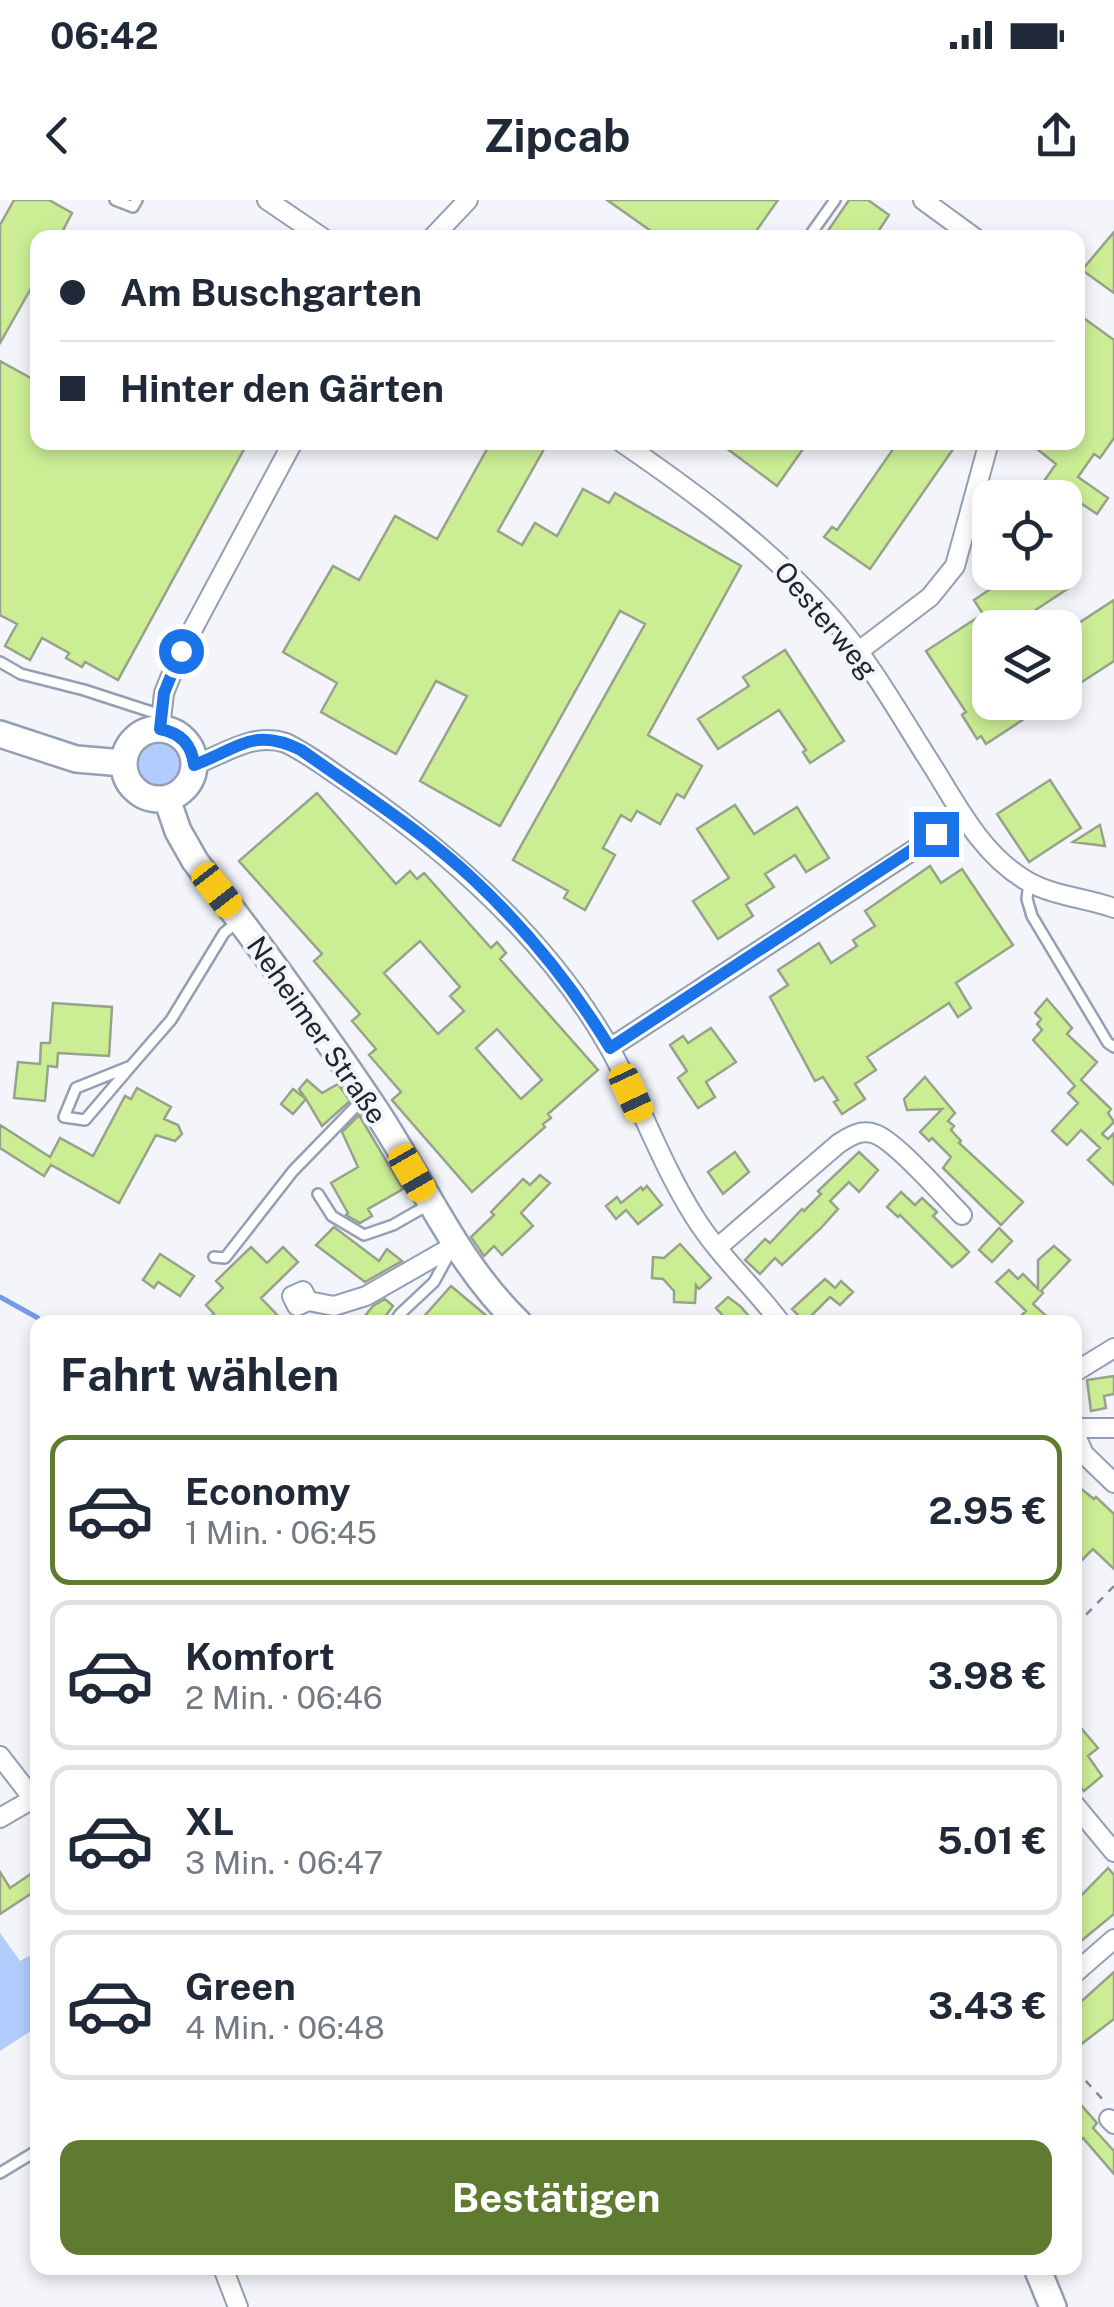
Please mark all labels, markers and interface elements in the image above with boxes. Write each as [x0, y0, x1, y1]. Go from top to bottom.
text: 06:42 [50, 13, 159, 58]
icon: back [30, 108, 85, 163]
icon: share [1029, 108, 1084, 163]
text: Zipcab [484, 109, 630, 162]
text: Am Buschgarten [120, 270, 422, 315]
text: Hinter den Gärten [120, 366, 444, 411]
map controls [972, 480, 1082, 720]
button: locate [972, 480, 1082, 590]
street label: Oesterweg [768, 555, 885, 685]
button: layers [972, 610, 1082, 720]
route start [159, 629, 204, 674]
route end [914, 812, 959, 857]
car [187, 857, 247, 923]
street label: Neheimer Straße [240, 930, 394, 1130]
car [605, 1059, 657, 1127]
car [384, 1140, 440, 1206]
text: Fahrt wählen [60, 1348, 339, 1401]
icon: car [65, 1465, 155, 1555]
text: Economy [185, 1469, 351, 1514]
text: 2.95 € [929, 1488, 1047, 1533]
text: 1 Min. · 06:45 [185, 1514, 377, 1551]
icon: car [65, 1630, 155, 1720]
text: Komfort [185, 1634, 335, 1679]
text: 3.98 € [928, 1653, 1047, 1698]
text: 2 Min. · 06:46 [185, 1679, 383, 1716]
icon: car [65, 1795, 155, 1885]
text: XL [185, 1799, 234, 1844]
text: 5.01 € [937, 1818, 1047, 1863]
text: 3 Min. · 06:47 [185, 1844, 383, 1881]
icon: car [65, 1960, 155, 2050]
text: Green [185, 1964, 296, 2009]
text: 3.43 € [928, 1983, 1047, 2028]
text: 4 Min. · 06:48 [185, 2009, 385, 2046]
button: Bestätigen [60, 2140, 1052, 2255]

